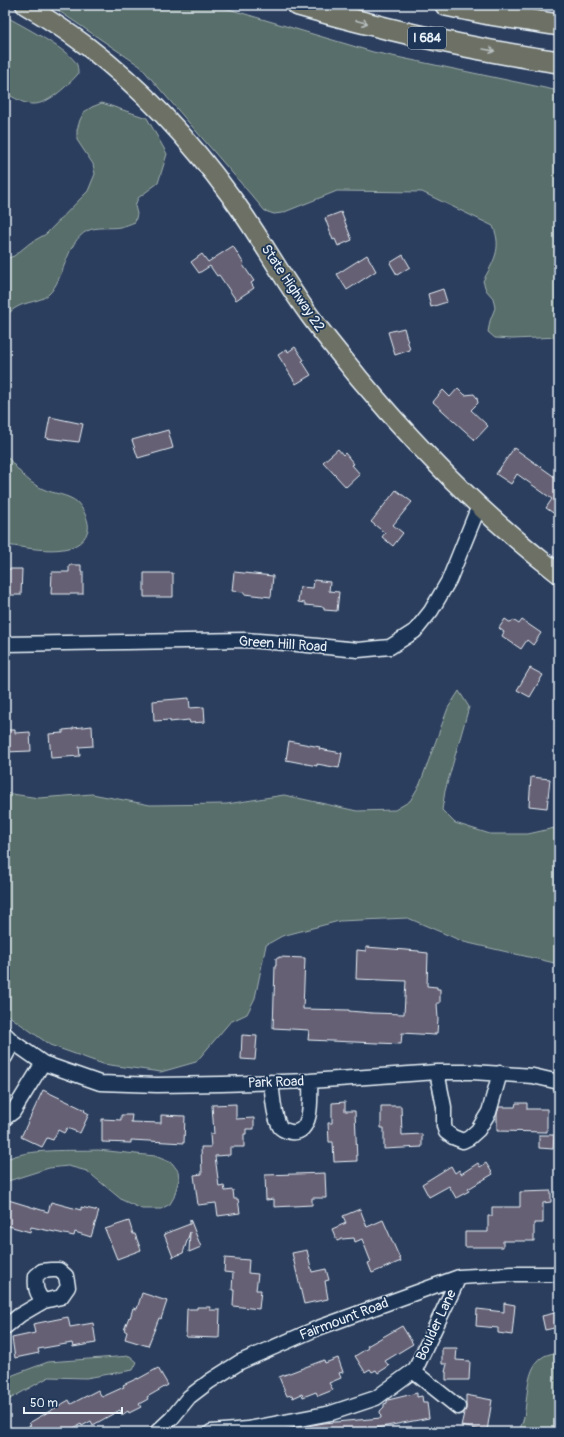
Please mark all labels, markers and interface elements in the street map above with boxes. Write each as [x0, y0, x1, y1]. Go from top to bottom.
one-way arrow [356, 19, 369, 26]
road number: I 684 [408, 27, 446, 49]
one-way arrow [482, 47, 495, 55]
street label: State Highway 22 [258, 241, 328, 335]
street label: Green Hill Road [238, 632, 328, 656]
street label: Park Road [247, 1073, 305, 1091]
street label: Boulder Lane [412, 1287, 460, 1363]
street label: Fairmount Road [297, 1294, 391, 1344]
scale bar [24, 1389, 122, 1415]
text: 50 m [30, 1396, 58, 1411]

